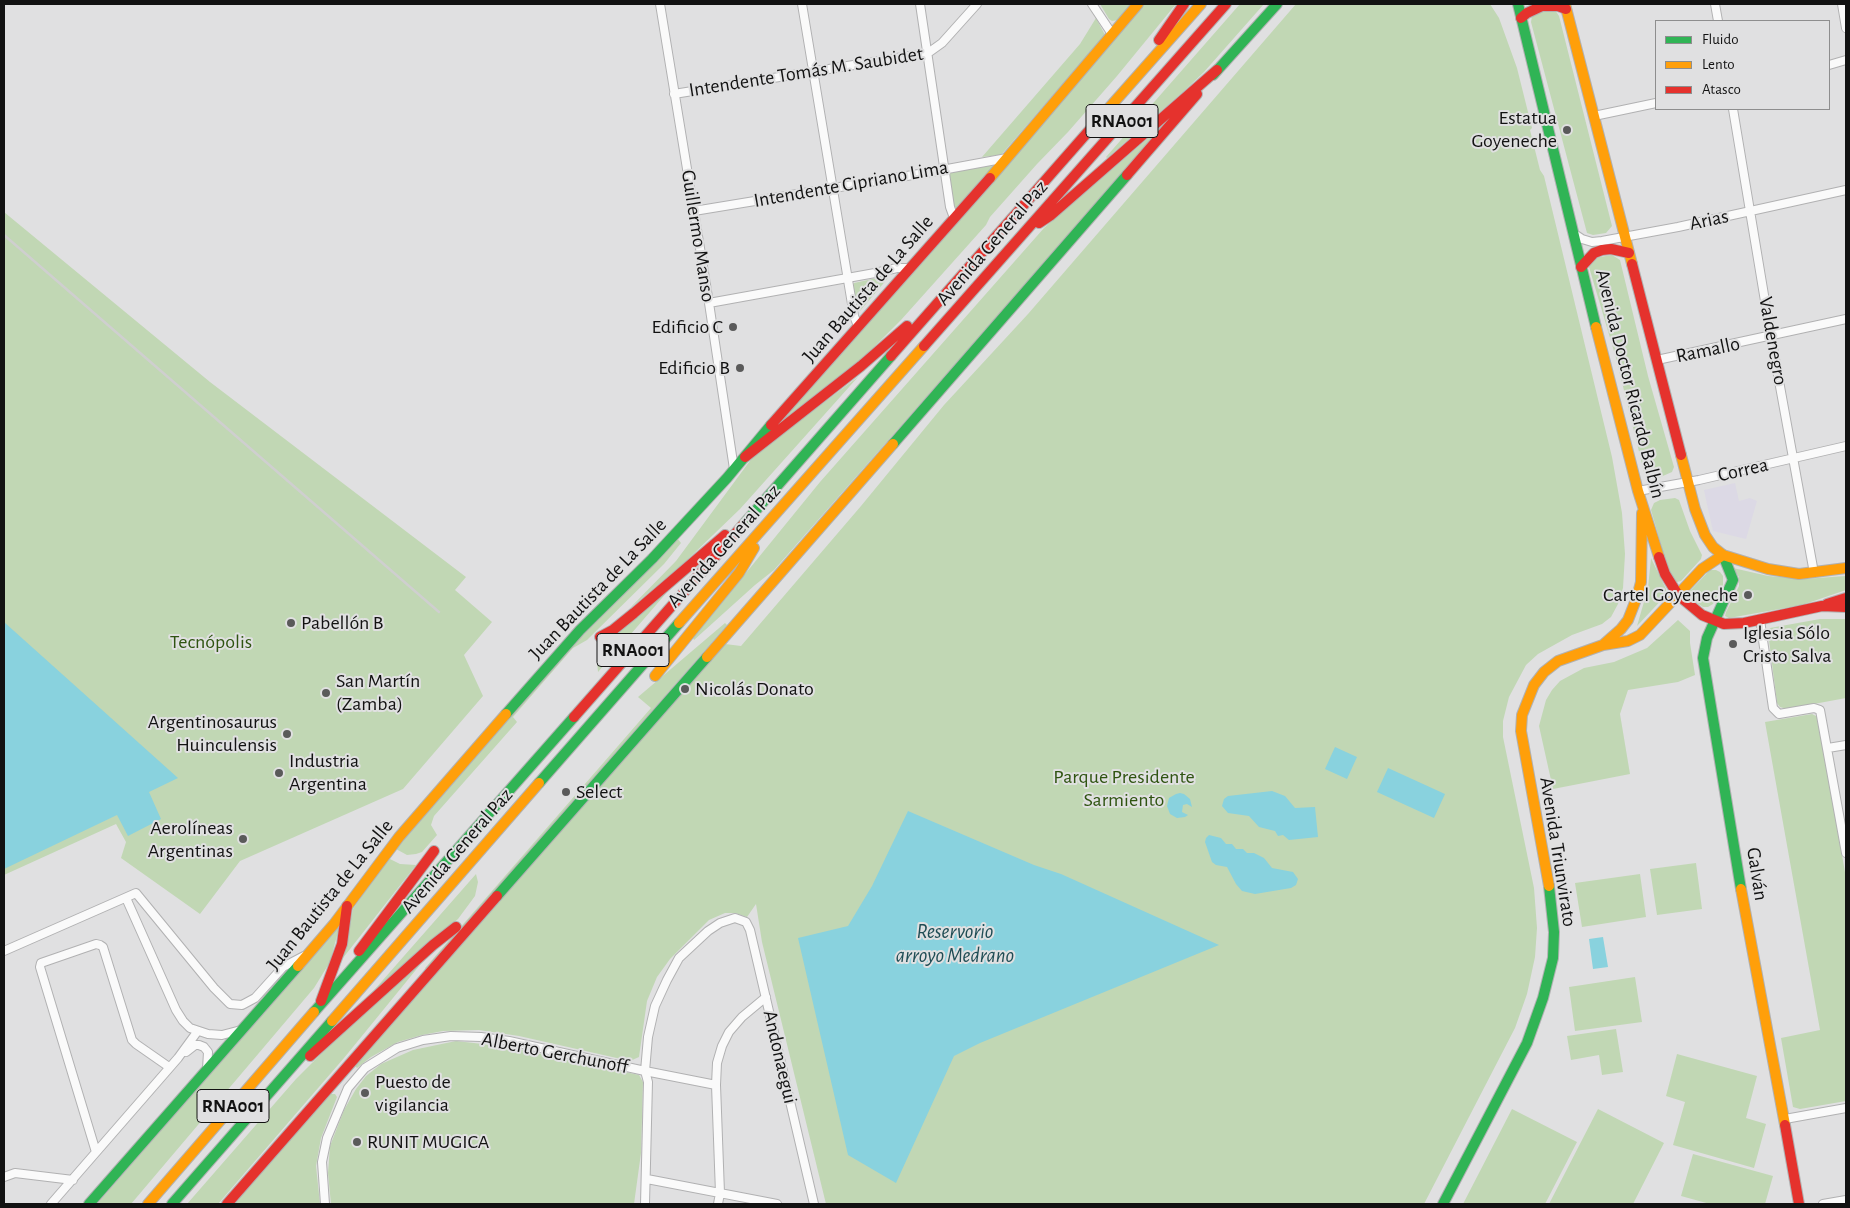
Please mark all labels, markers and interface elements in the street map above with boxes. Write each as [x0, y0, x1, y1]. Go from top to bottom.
legend [1655, 20, 1830, 110]
text: Fluido [1702, 32, 1739, 47]
street label: Intendente Tomás M. Saubidet [687, 42, 925, 102]
text: Lento [1702, 57, 1735, 72]
text: Atasco [1702, 82, 1741, 97]
road number: RNA001 [1086, 104, 1158, 138]
place label: Estatua Goyeneche [1472, 106, 1557, 153]
marker: Estatua Goyeneche [1561, 124, 1573, 136]
street label: Intendente Cipriano Lima [752, 155, 950, 213]
street label: Guillermo Manso [676, 168, 720, 304]
street label: Avenida General Paz [931, 175, 1053, 311]
street label: Arias [1687, 204, 1731, 236]
street label: Juan Bautista de La Salle [797, 210, 939, 368]
street label: Avenida Doctor Ricardo Balbín [1590, 267, 1670, 501]
street label: Valdenegro [1753, 295, 1793, 387]
place label: Edificio C [652, 315, 723, 339]
marker: Edificio C [727, 321, 739, 333]
street label: Ramallo [1674, 332, 1742, 368]
place label: Edificio B [658, 356, 730, 380]
marker: Edificio B [734, 362, 746, 374]
street label: Correa [1715, 453, 1771, 487]
street label: Avenida General Paz [662, 479, 786, 613]
street label: Juan Bautista de La Salle [524, 513, 672, 665]
place label: Cartel Goyeneche [1603, 583, 1738, 607]
marker: Cartel Goyeneche [1742, 589, 1754, 601]
place label: Pabellón B [301, 611, 383, 635]
marker: Pabellón B [285, 617, 297, 629]
place label: Iglesia Sólo Cristo Salva [1743, 621, 1831, 668]
park label: Tecnópolis [170, 630, 252, 654]
road number: RNA001 [597, 634, 669, 666]
marker: Iglesia Sólo Cristo Salva [1727, 638, 1739, 650]
place label: San Martín (Zamba) [336, 669, 420, 716]
place label: Nicolás Donato [695, 677, 814, 701]
marker: Nicolás Donato [679, 683, 691, 695]
marker: San Martín (Zamba) [320, 687, 332, 699]
place label: Argentinosaurus Huinculensis [148, 710, 277, 757]
marker: Argentinosaurus Huinculensis [281, 728, 293, 740]
place label: Industria Argentina [289, 749, 367, 796]
park label: Parque Presidente Sarmiento [1053, 765, 1195, 812]
marker: Industria Argentina [273, 767, 285, 779]
street label: Avenida Triunvirato [1534, 775, 1582, 929]
place label: Select [576, 780, 622, 804]
street label: Avenida General Paz [396, 783, 518, 919]
marker: Select [560, 786, 572, 798]
street label: Juan Bautista de La Salle [262, 815, 398, 975]
place label: Aerolíneas Argentinas [148, 816, 233, 863]
marker: Aerolíneas Argentinas [237, 833, 249, 845]
street label: Galván [1741, 846, 1773, 902]
water label: Reservorio arroyo Medrano [896, 919, 1014, 969]
street label: Andonaegui [758, 1008, 802, 1106]
street label: Alberto Gerchunoff [480, 1027, 630, 1079]
place label: Puesto de vigilancia [375, 1070, 451, 1117]
marker: Puesto de vigilancia [359, 1087, 371, 1099]
road number: RNA001 [197, 1090, 269, 1122]
place label: RUNIT MUGICA [367, 1130, 489, 1154]
marker: RUNIT MUGICA [351, 1136, 363, 1148]

